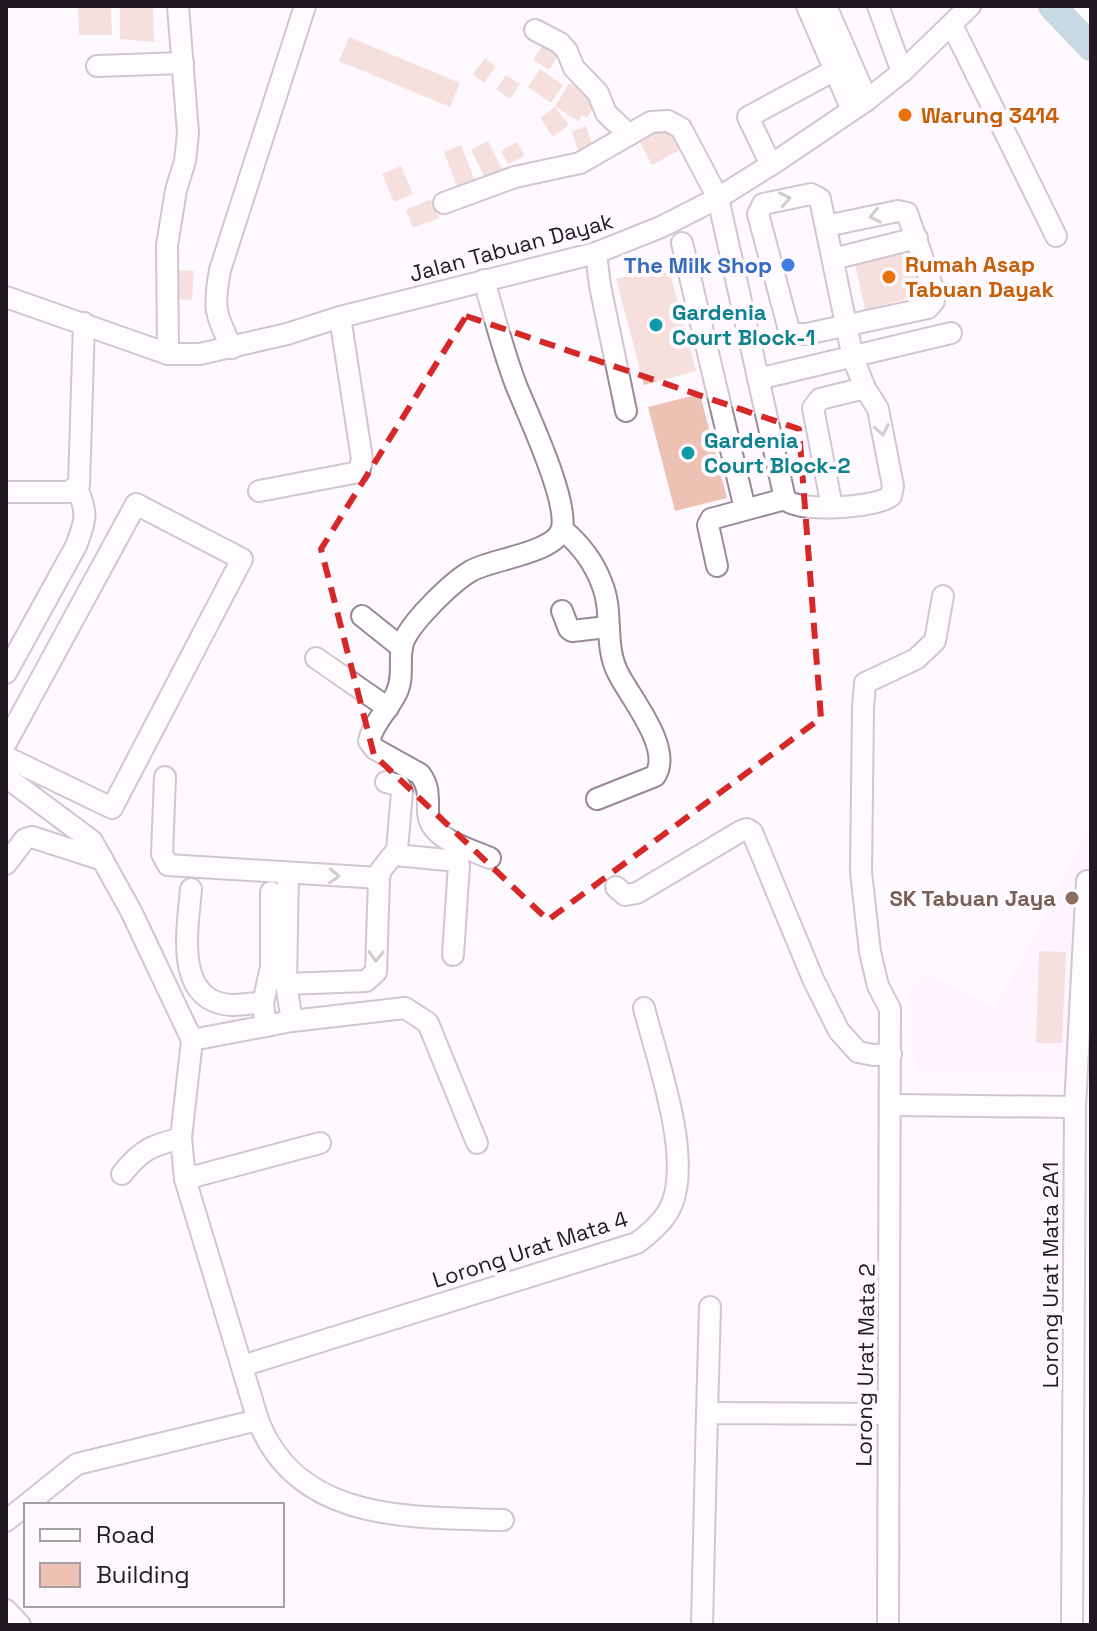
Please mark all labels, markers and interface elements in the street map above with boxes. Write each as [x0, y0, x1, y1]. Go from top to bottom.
place label: Warung 3414 [921, 101, 1059, 129]
marker: Warung 3414 [896, 106, 914, 124]
one-way arrow [779, 192, 792, 209]
street label: Jalan Tabuan Dayak [406, 206, 616, 288]
one-way arrow [869, 207, 882, 224]
place label: Rumah Asap Tabuan Dayak [905, 250, 1055, 303]
place label: The Milk Shop [624, 251, 772, 279]
marker: The Milk Shop [779, 256, 797, 274]
marker: Rumah Asap Tabuan Dayak [880, 268, 898, 286]
place label: Gardenia Court Block-1 [672, 298, 815, 351]
marker: Gardenia Court Block-1 [647, 316, 665, 334]
one-way arrow [873, 423, 890, 436]
place label: Gardenia Court Block-2 [704, 426, 851, 479]
marker: Gardenia Court Block-2 [679, 444, 697, 462]
one-way arrow [327, 867, 340, 884]
place label: SK Tabuan Jaya [889, 884, 1056, 912]
marker: SK Tabuan Jaya [1063, 889, 1081, 907]
one-way arrow [368, 950, 385, 963]
street label: Lorong Urat Mata 2A1 [1036, 1162, 1064, 1388]
street label: Lorong Urat Mata 4 [429, 1204, 631, 1294]
street label: Lorong Urat Mata 2 [849, 1263, 881, 1467]
legend [24, 1503, 284, 1607]
text: Road [96, 1519, 155, 1550]
text: Building [96, 1559, 190, 1590]

